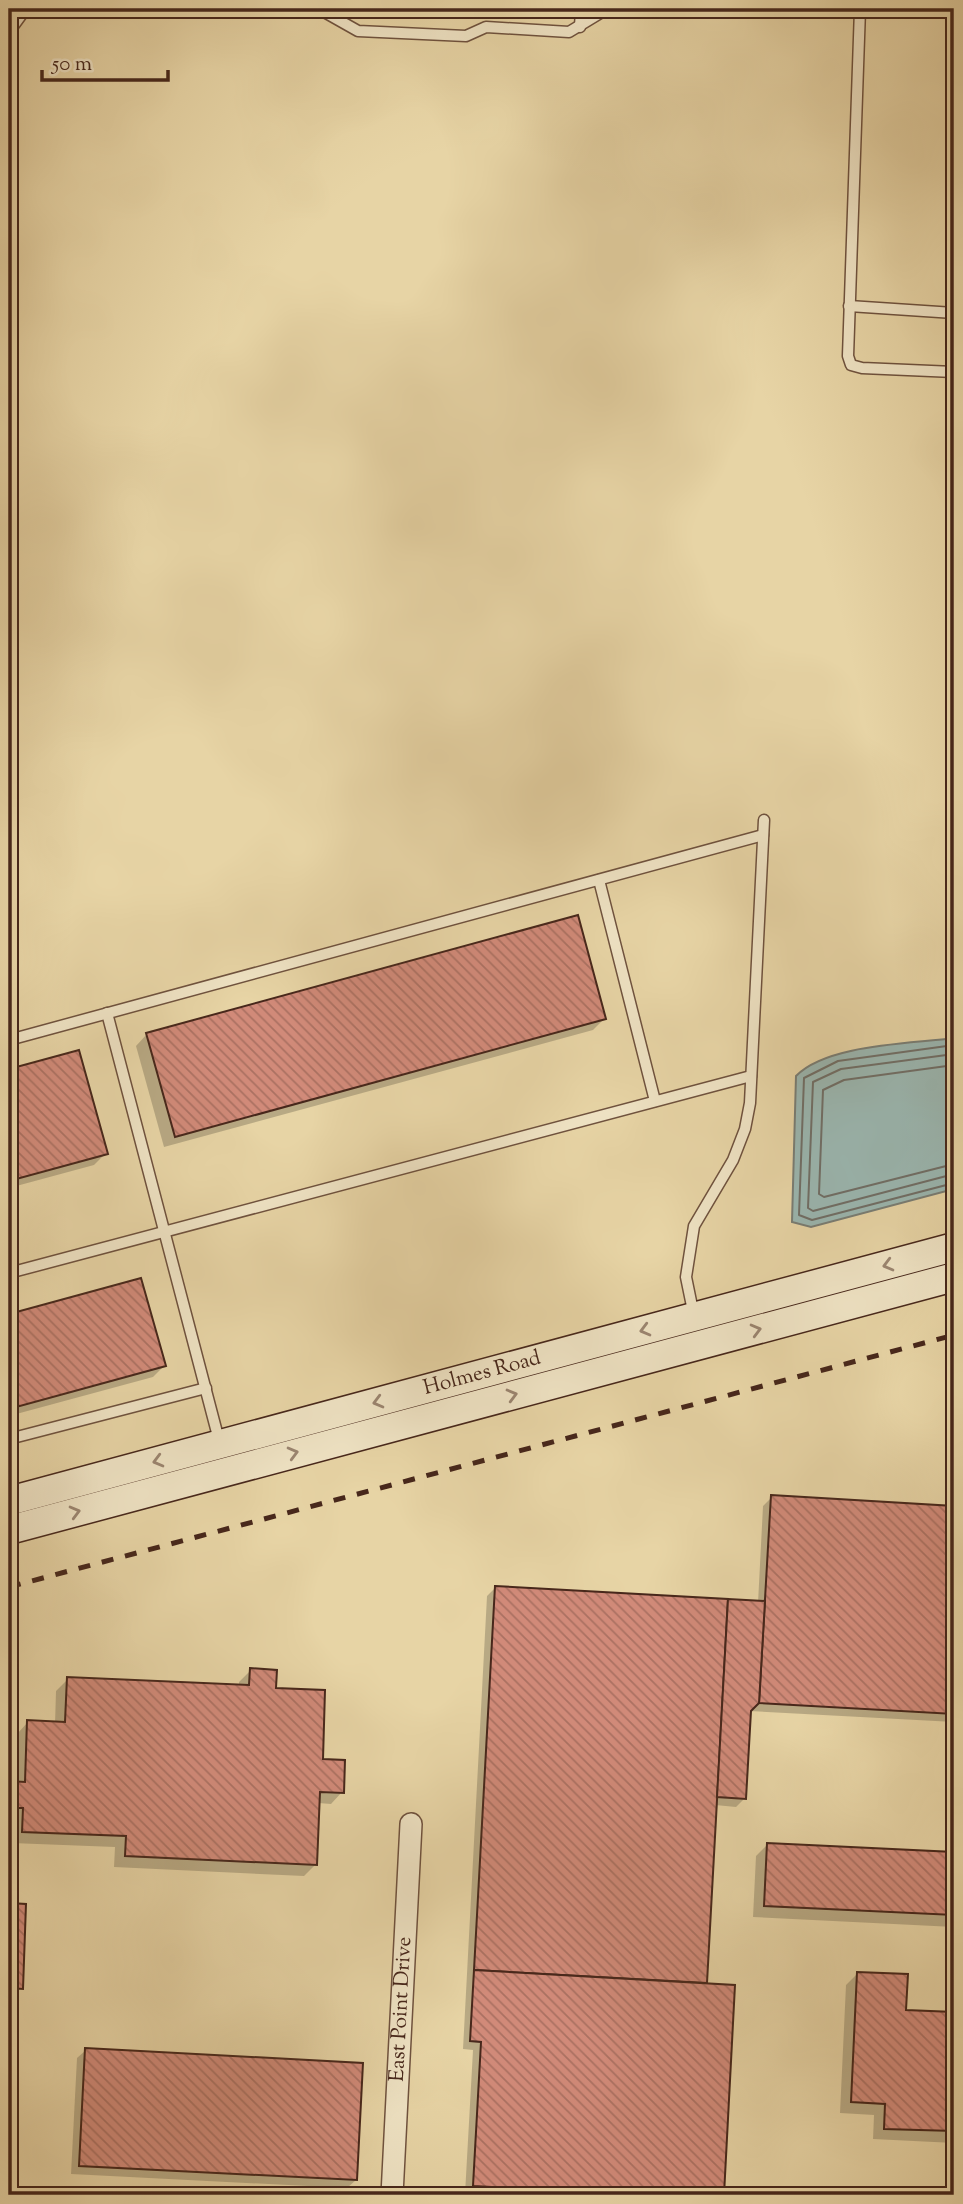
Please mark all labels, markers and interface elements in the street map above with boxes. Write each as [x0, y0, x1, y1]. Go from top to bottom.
scale bar [42, 38, 168, 82]
text: 50 m [51, 50, 92, 80]
one-way arrow [883, 1257, 895, 1271]
one-way arrow [639, 1322, 651, 1336]
one-way arrow [750, 1324, 762, 1338]
street label: Holmes Road [420, 1344, 545, 1404]
one-way arrow [506, 1389, 518, 1403]
one-way arrow [372, 1394, 384, 1408]
one-way arrow [286, 1447, 298, 1462]
one-way arrow [152, 1453, 164, 1467]
one-way arrow [68, 1506, 80, 1520]
street label: East Point Drive [383, 1936, 420, 2082]

